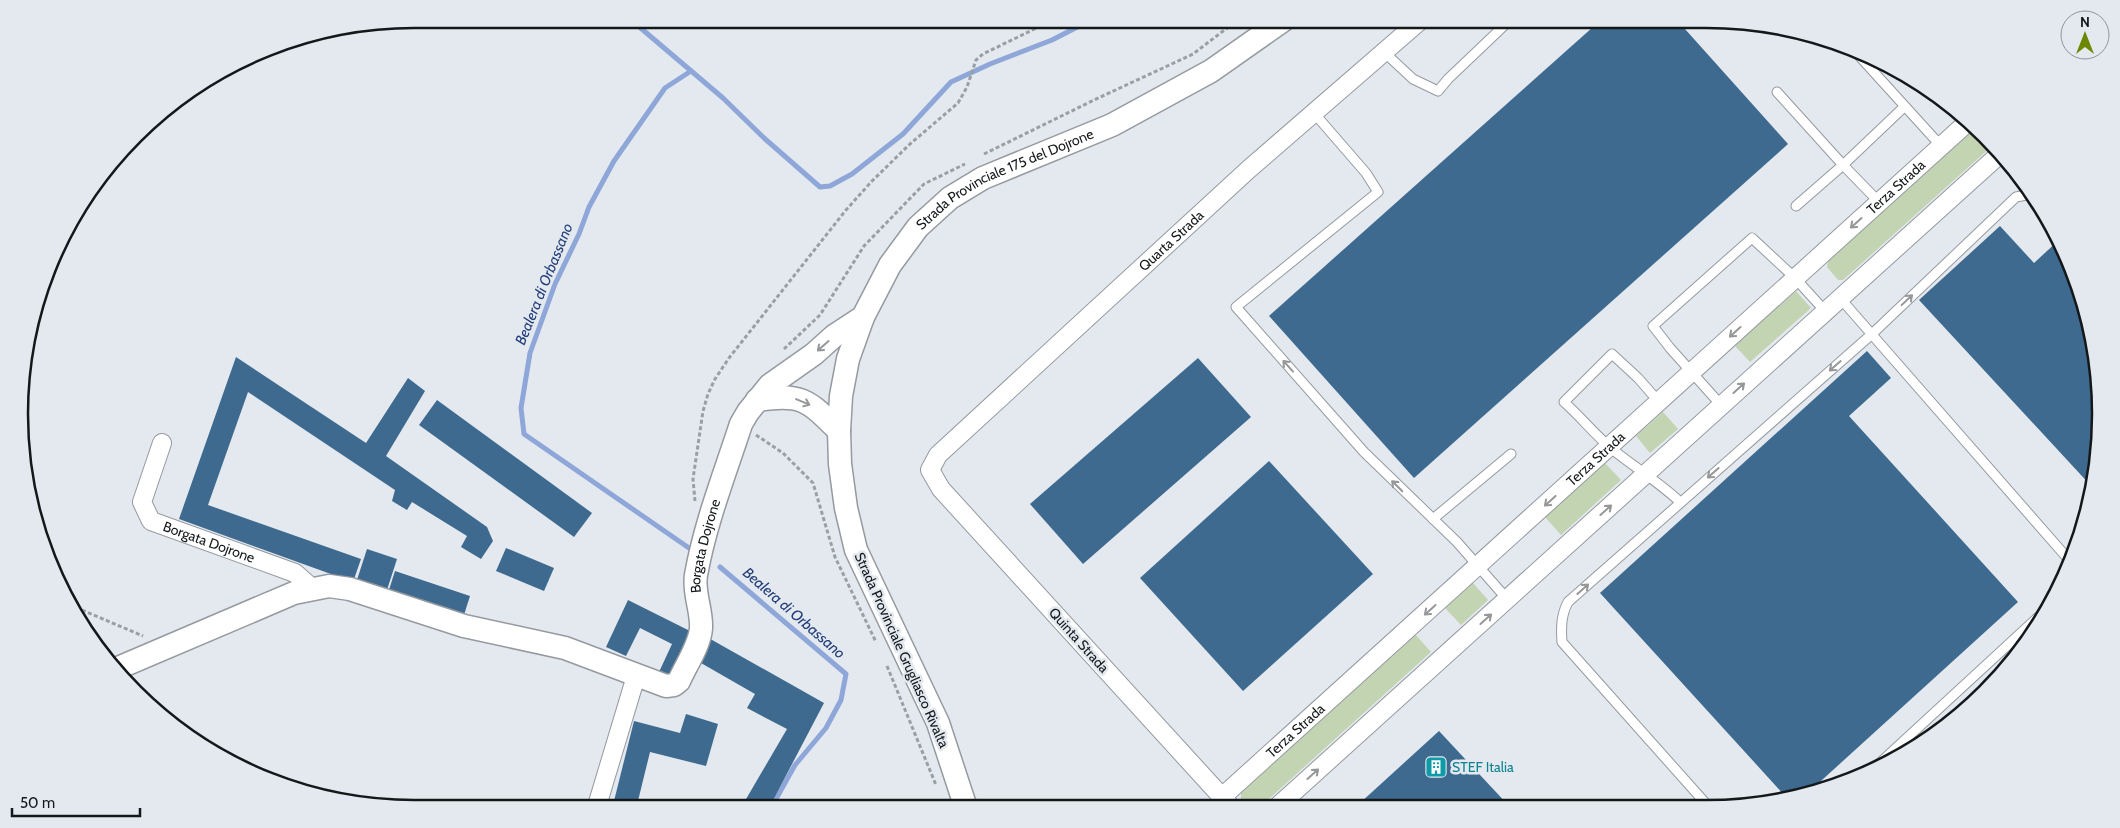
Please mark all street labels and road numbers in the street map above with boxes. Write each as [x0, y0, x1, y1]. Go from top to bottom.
street label: Strada Provinciale 175 del Dojrone [912, 125, 1096, 233]
street label: Terza Strada [1863, 156, 1929, 218]
street label: Quarta Strada [1135, 206, 1208, 275]
street label: Terza Strada [1563, 428, 1629, 490]
street label: Borgata Dojrone [686, 497, 724, 594]
street label: Borgata Dojrone [161, 517, 257, 567]
street label: Strada Provinciale Grugliasco Rivalta [851, 550, 953, 751]
street label: Quinta Strada [1045, 604, 1113, 677]
street label: Terza Strada [1262, 699, 1329, 762]

